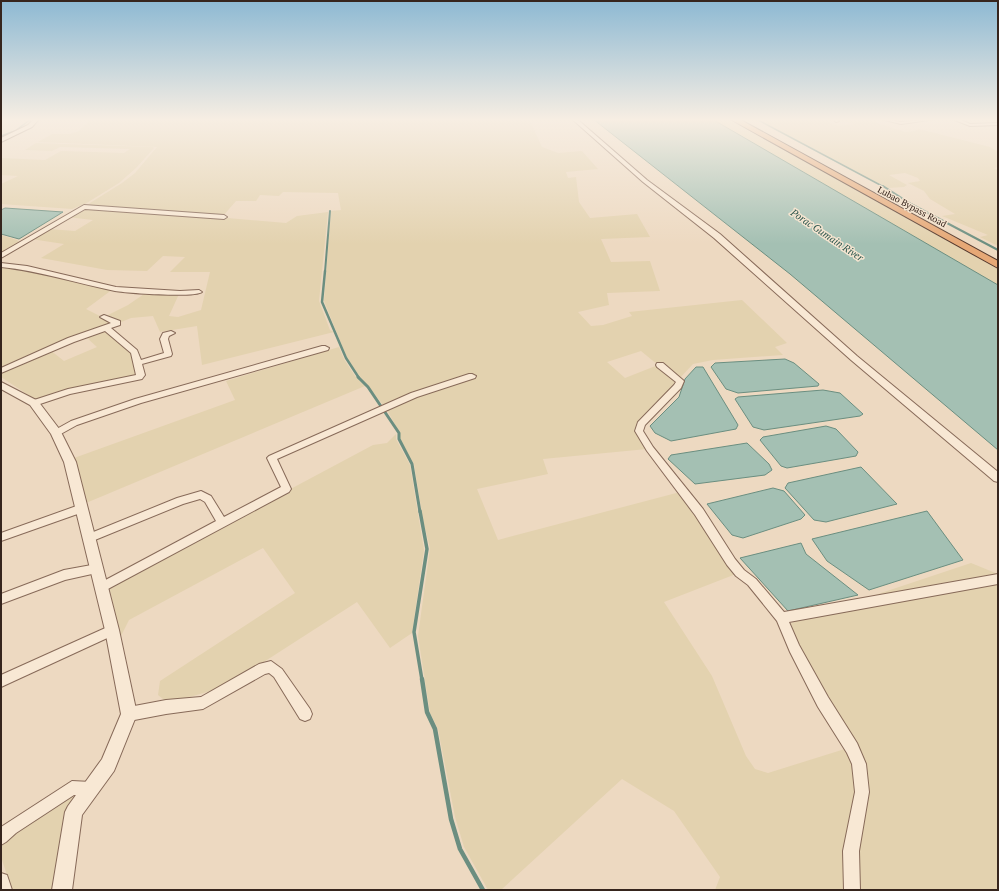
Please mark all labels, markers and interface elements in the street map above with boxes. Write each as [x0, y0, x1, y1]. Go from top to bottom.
street label: Lubao Bypass Road [875, 184, 949, 230]
water label: Porac Gumain River [787, 205, 867, 265]

